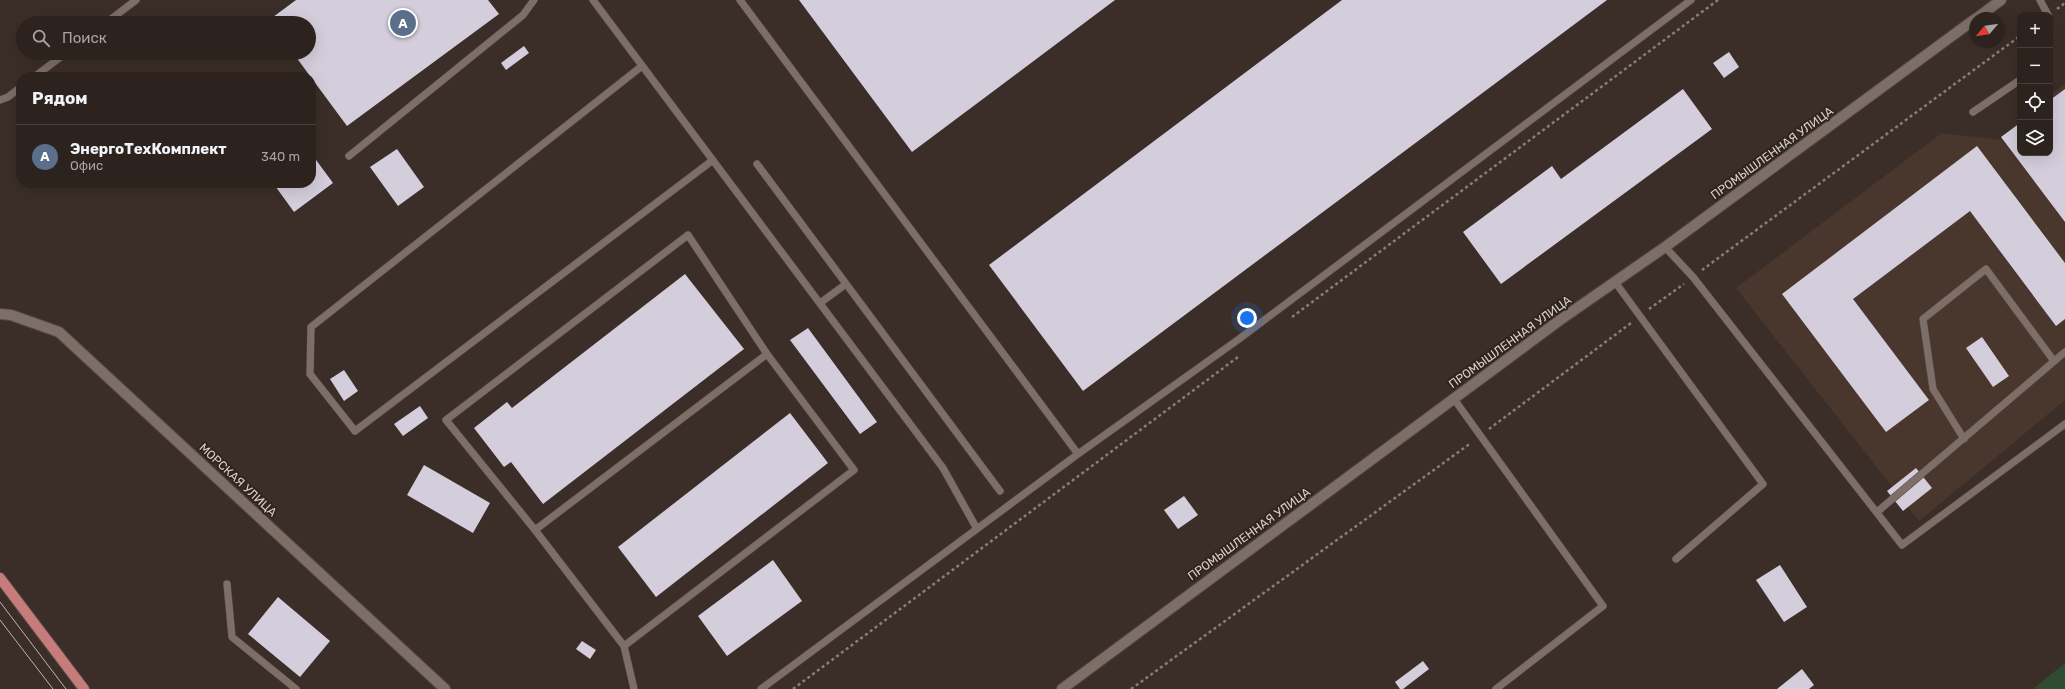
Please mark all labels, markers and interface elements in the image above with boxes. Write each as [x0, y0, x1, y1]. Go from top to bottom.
pin: A [390, 8, 416, 38]
north arrow [1969, 12, 2005, 48]
map controls [2017, 12, 2053, 156]
button: + [2017, 12, 2053, 48]
search box [16, 16, 316, 60]
icon: search [30, 27, 52, 49]
text: Поиск [62, 29, 107, 47]
button: − [2017, 48, 2053, 84]
button: locate [2017, 84, 2053, 120]
text: Рядом [32, 88, 88, 108]
street label: ПРОМЫШЛЕННАЯ УЛИЦА [1708, 104, 1836, 202]
button: layers [2017, 120, 2053, 156]
text: ЭнергоТехКомплект [70, 140, 227, 158]
text: A [40, 149, 50, 164]
text: 340 m [261, 149, 300, 164]
text: Офис [70, 158, 103, 173]
street label: ПРОМЫШЛЕННАЯ УЛИЦА [1446, 293, 1574, 391]
your location [1237, 308, 1257, 328]
street label: МОРСКАЯ УЛИЦА [196, 440, 280, 520]
street label: ПРОМЫШЛЕННАЯ УЛИЦА [1185, 485, 1313, 583]

